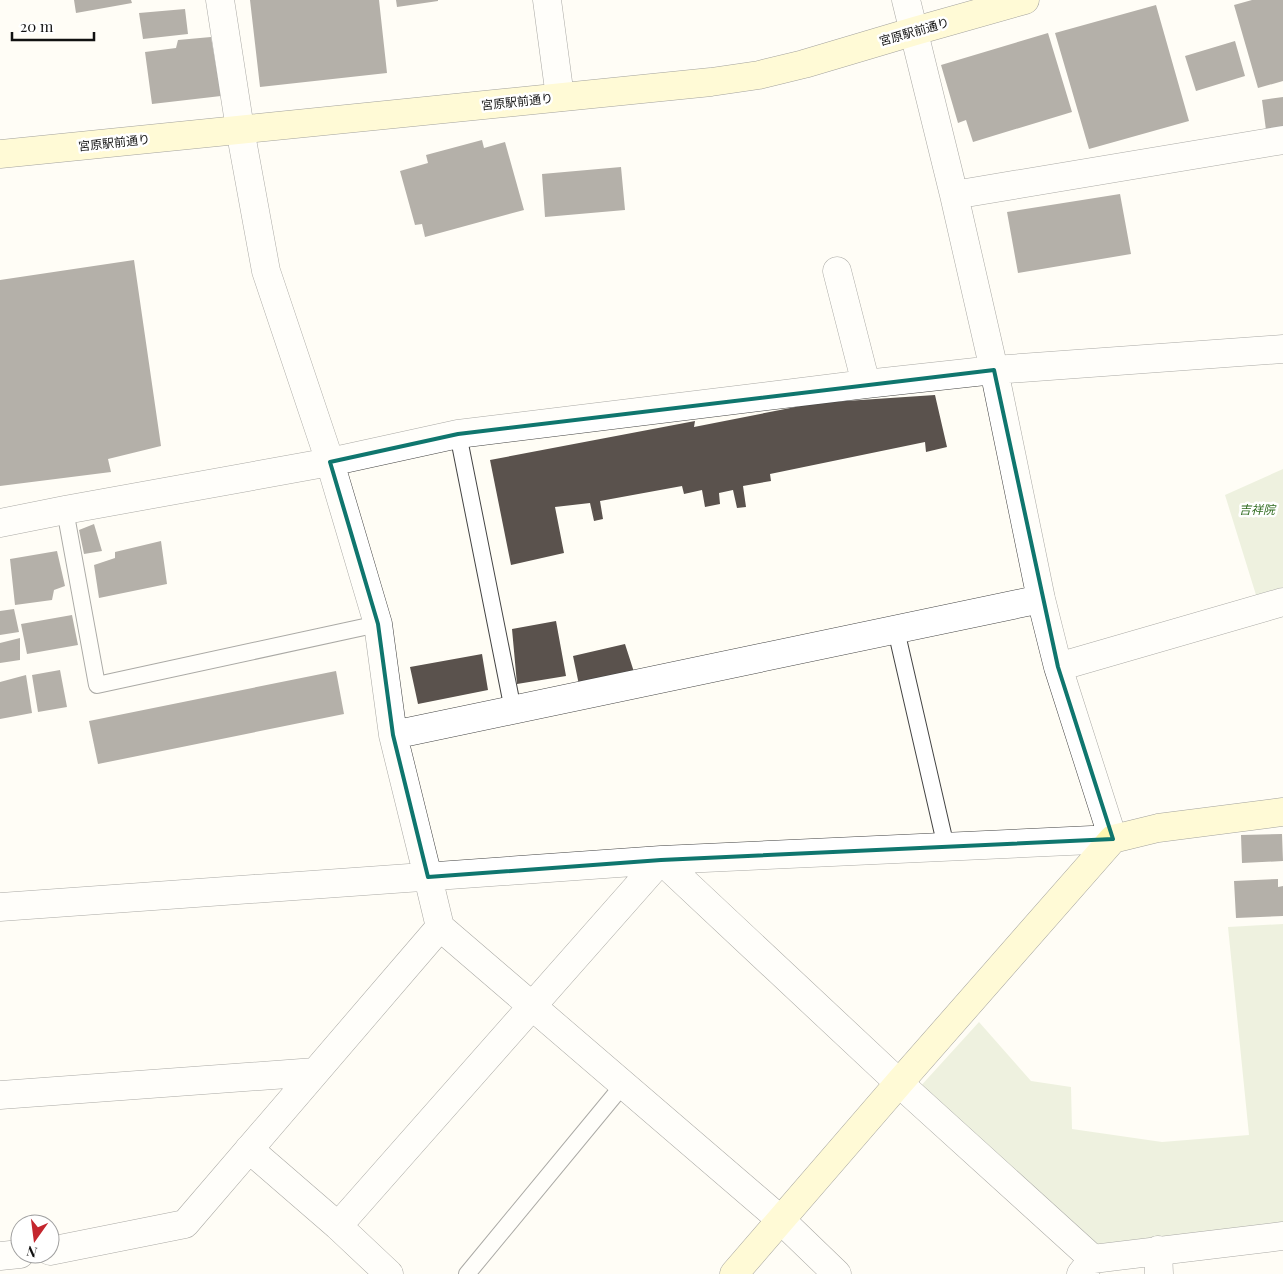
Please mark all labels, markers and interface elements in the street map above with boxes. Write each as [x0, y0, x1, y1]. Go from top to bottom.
scale bar [12, 10, 95, 42]
street label: 宮原駅前通り [877, 13, 951, 49]
text: 20 m [20, 16, 54, 36]
street label: 宮原駅前通り [480, 89, 554, 113]
street label: 宮原駅前通り [77, 130, 151, 154]
park label: 吉祥院 [1239, 501, 1277, 517]
north arrow [10, 1214, 60, 1264]
text: N [25, 1242, 39, 1263]

